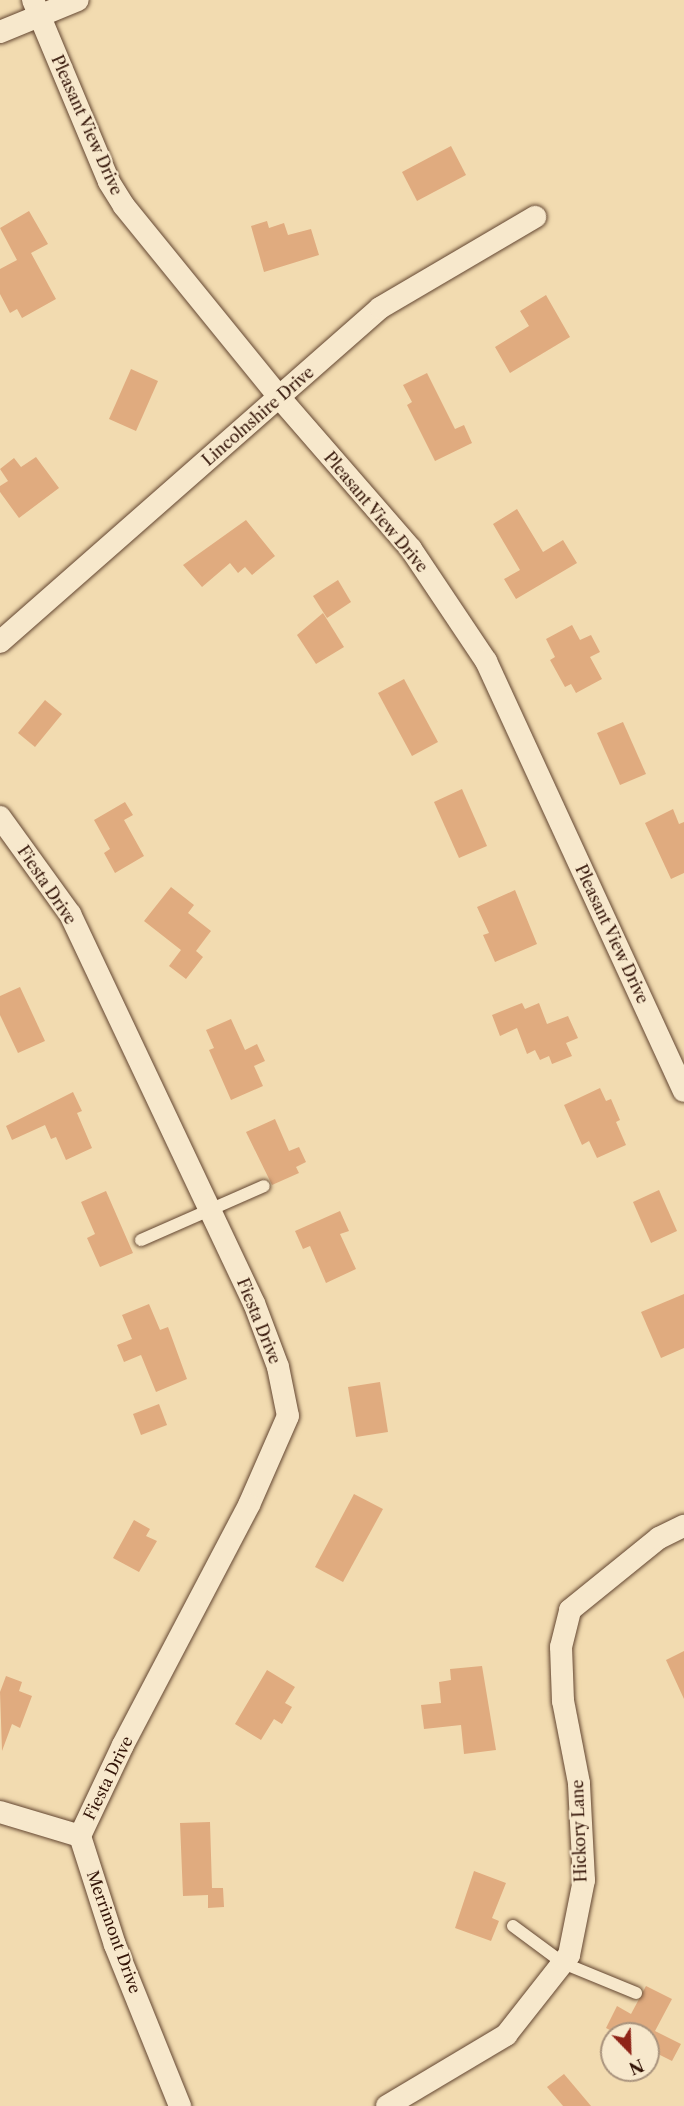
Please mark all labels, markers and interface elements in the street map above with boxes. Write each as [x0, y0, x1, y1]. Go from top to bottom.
street label: Pleasant View Drive [47, 52, 127, 198]
street label: Lincolnshire Drive [198, 362, 318, 470]
street label: Pleasant View Drive [320, 448, 432, 576]
street label: Fiesta Drive [14, 842, 80, 928]
street label: Pleasant View Drive [571, 861, 653, 1007]
street label: Fiesta Drive [233, 1275, 285, 1367]
street label: Fiesta Drive [79, 1733, 137, 1823]
street label: Hickory Lane [568, 1779, 590, 1883]
street label: Merrimont Drive [83, 1868, 145, 1996]
north arrow [600, 2022, 660, 2082]
text: N [626, 2055, 647, 2079]

